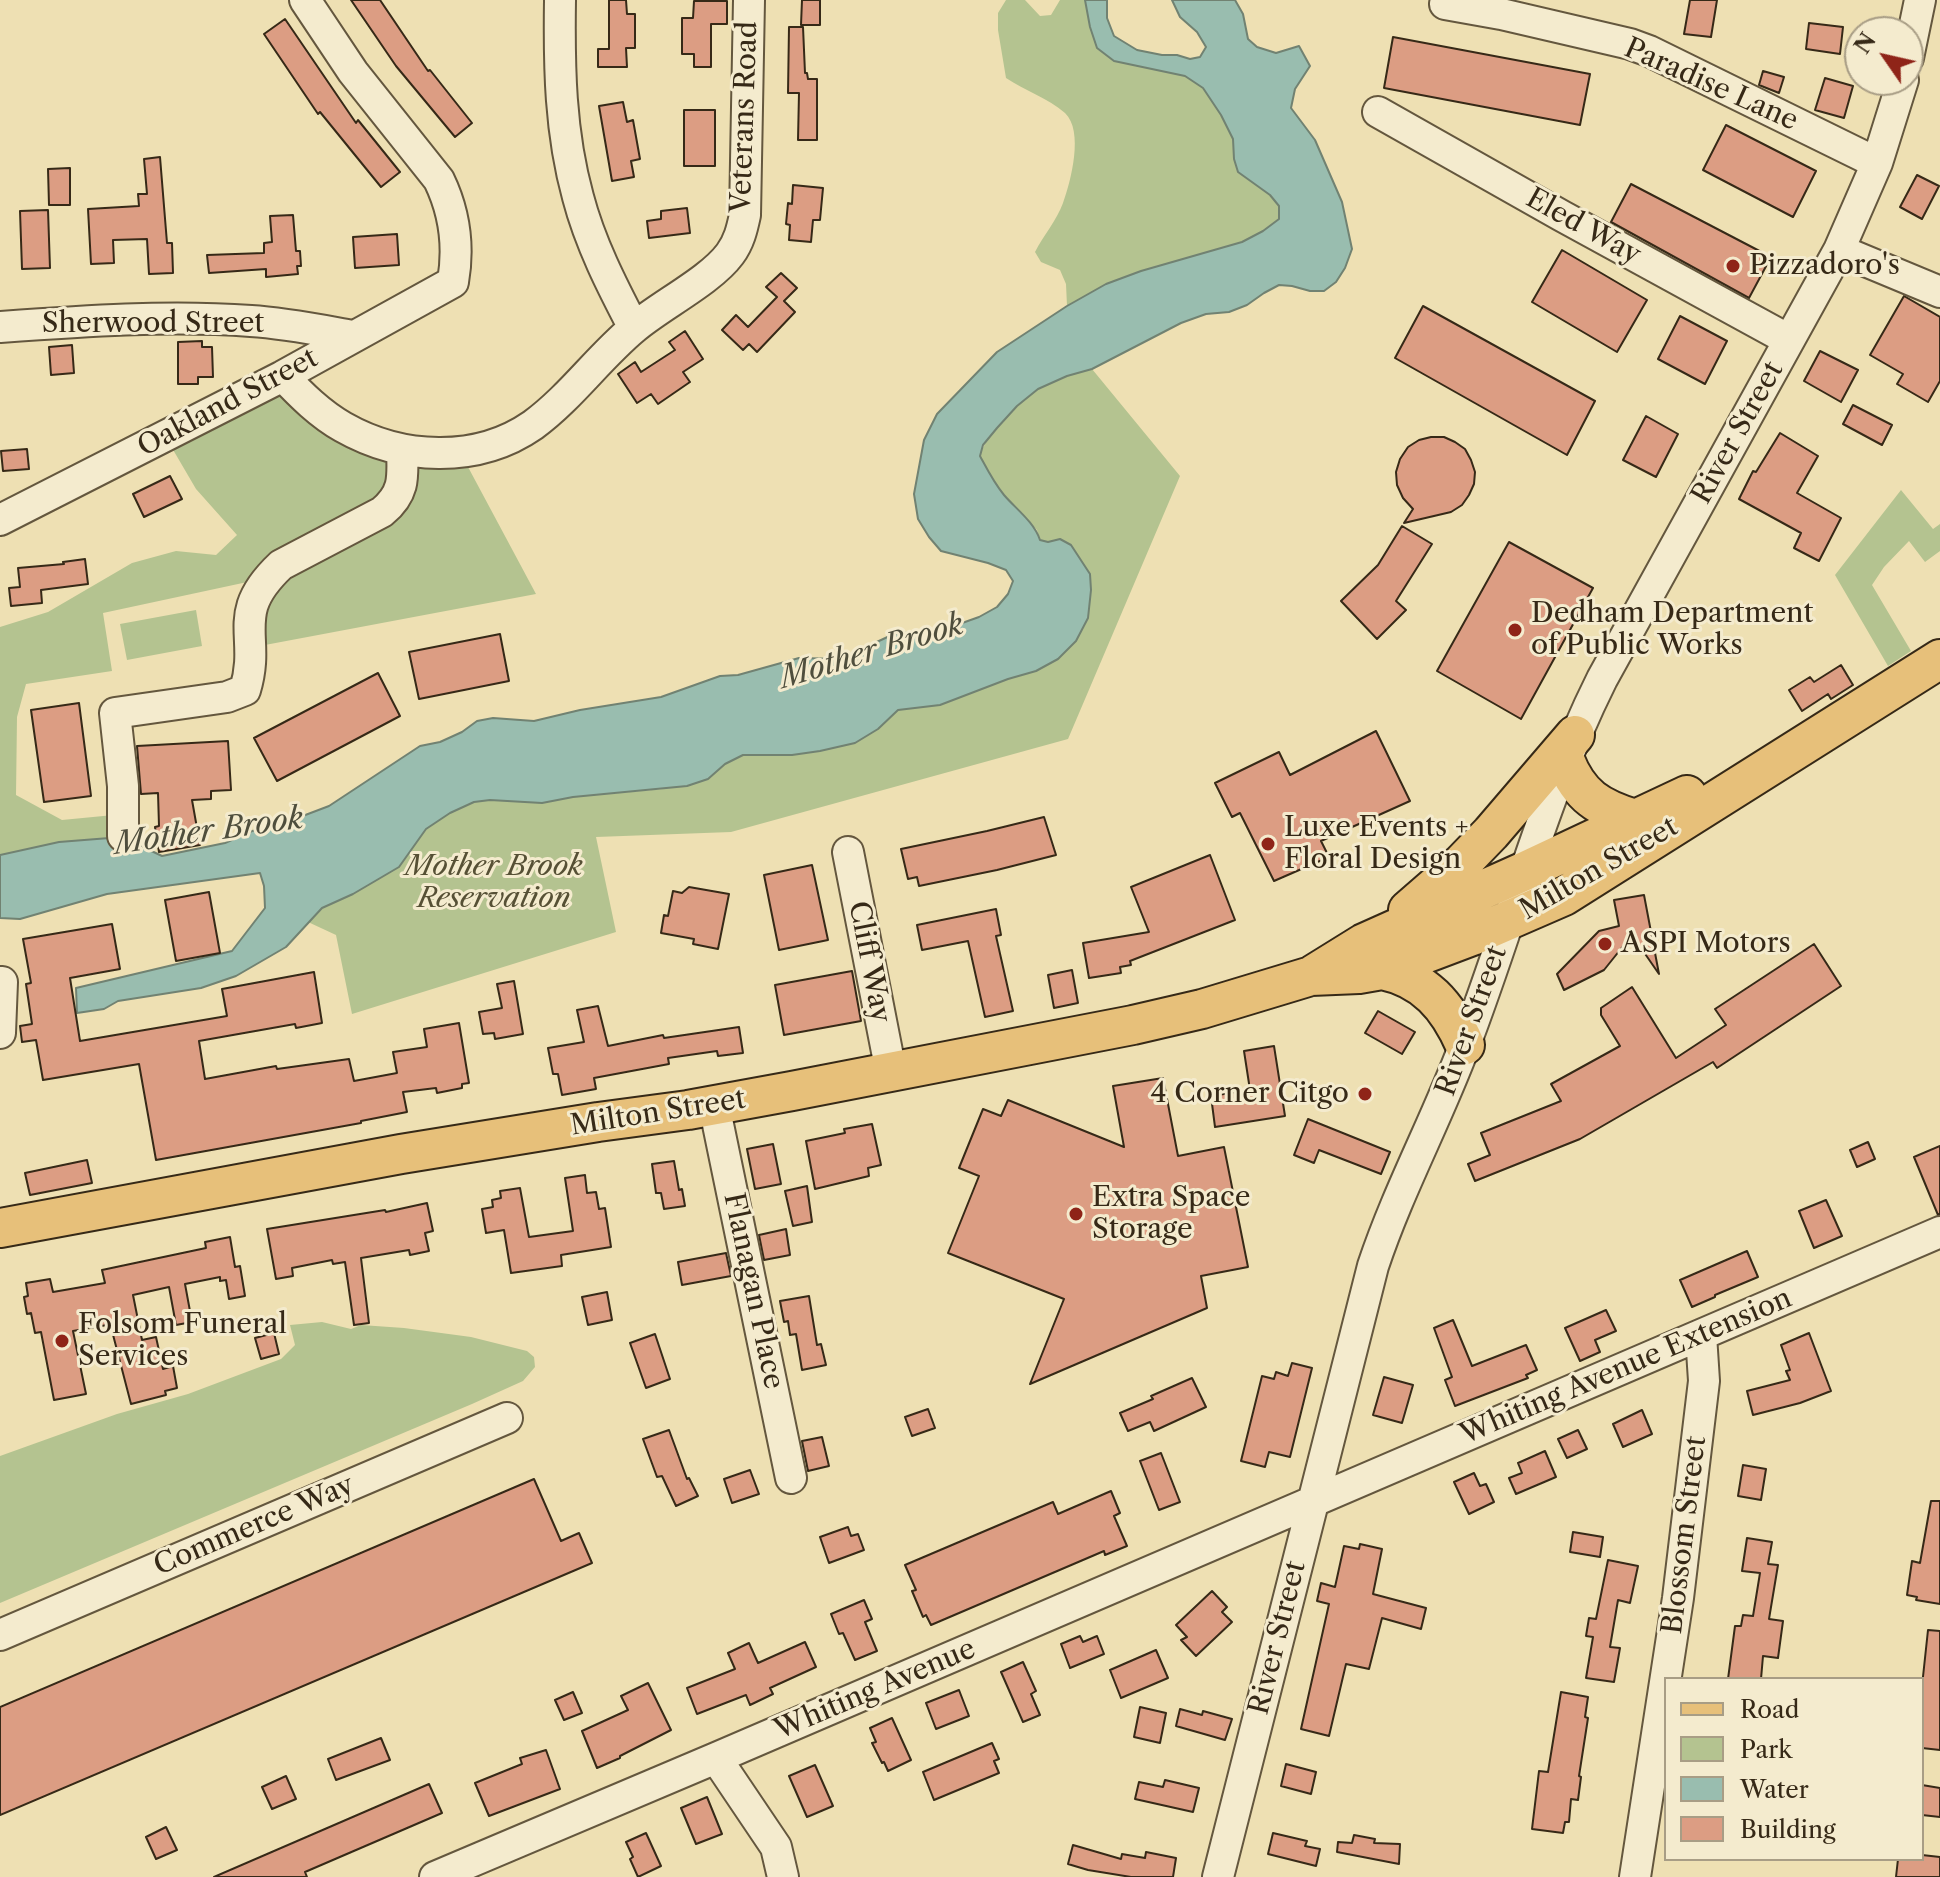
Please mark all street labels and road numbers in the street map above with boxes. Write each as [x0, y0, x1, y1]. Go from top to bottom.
street label: Veterans Road [725, 21, 765, 213]
street label: Paradise Lane [1619, 32, 1803, 138]
street label: Eled Way [1520, 182, 1646, 272]
street label: Sherwood Street [42, 307, 264, 341]
street label: Oakland Street [132, 342, 324, 464]
street label: River Street [1685, 356, 1791, 510]
street label: Milton Street [1514, 810, 1684, 928]
street label: Cliff Way [841, 898, 897, 1026]
street label: River Street [1429, 941, 1515, 1101]
street label: Milton Street [568, 1083, 748, 1143]
street label: Flanagan Place [716, 1190, 790, 1392]
street label: Whiting Avenue Extension [1455, 1282, 1797, 1452]
street label: Blossom Street [1656, 1434, 1714, 1636]
street label: Commerce Way [149, 1469, 359, 1583]
street label: River Street [1243, 1558, 1313, 1718]
street label: Whiting Avenue [769, 1633, 981, 1747]

